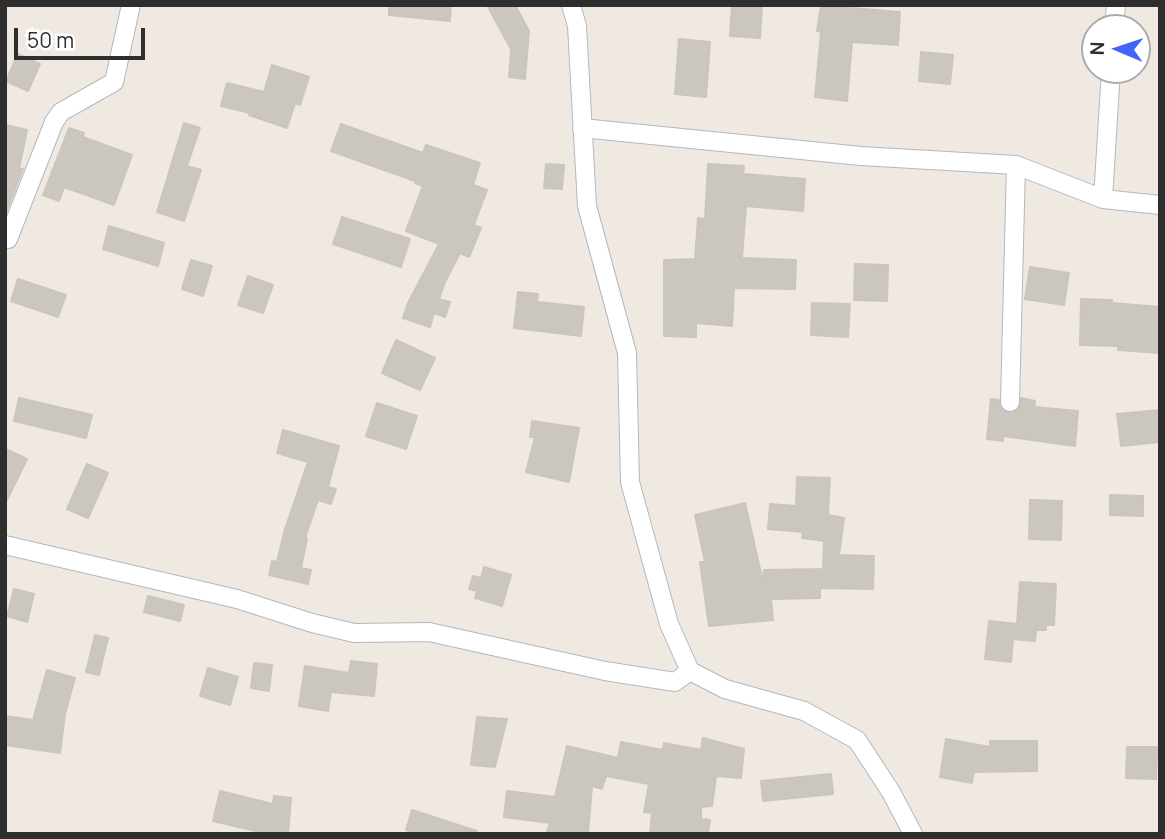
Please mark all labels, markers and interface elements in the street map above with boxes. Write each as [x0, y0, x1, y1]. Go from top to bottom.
scale bar [18, 14, 149, 58]
north arrow [1081, 14, 1151, 84]
text: 50 m [27, 26, 74, 54]
text: N [1084, 41, 1110, 56]

